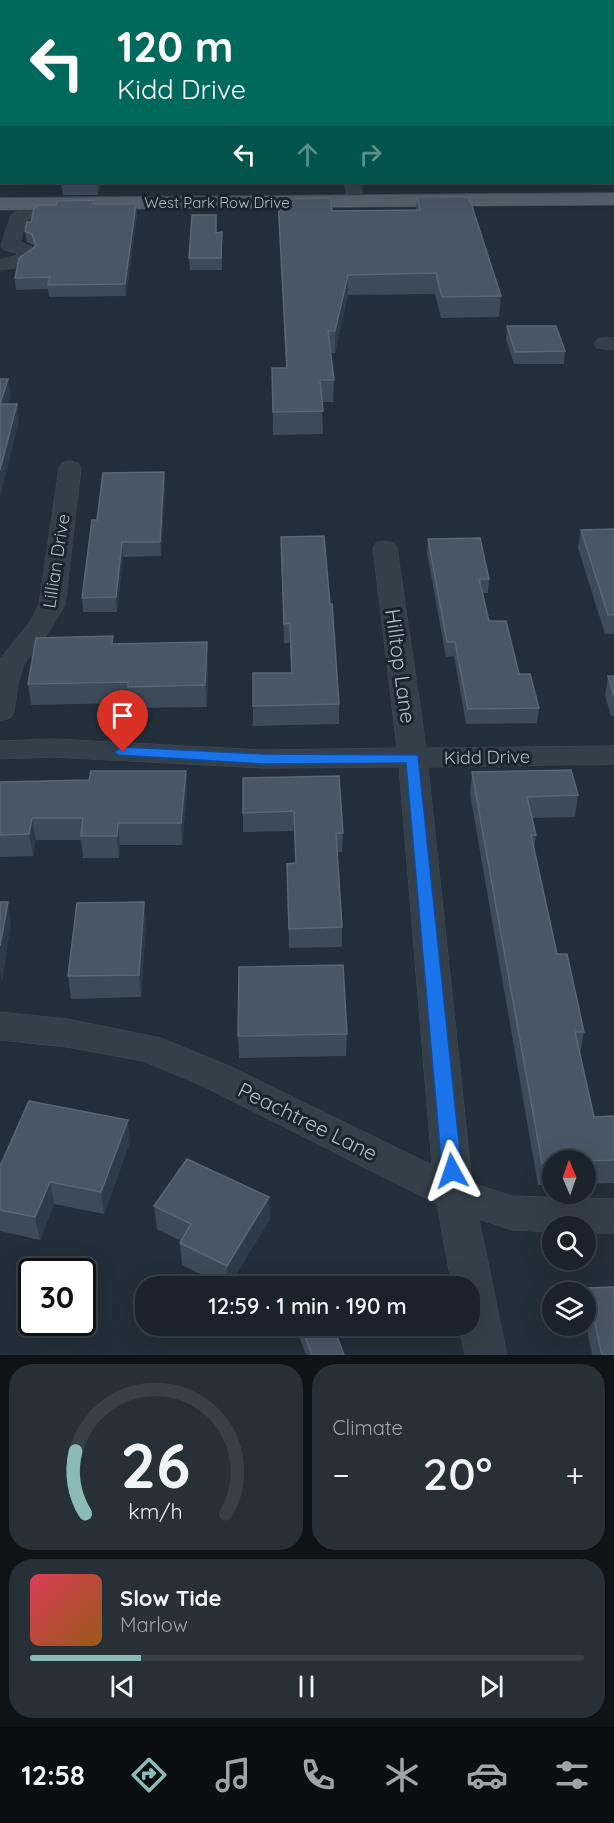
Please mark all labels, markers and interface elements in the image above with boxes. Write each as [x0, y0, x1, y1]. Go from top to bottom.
text: 120 m [117, 20, 234, 73]
icon: left [18, 24, 96, 102]
text: Kidd Drive [117, 72, 246, 106]
icon: left [228, 138, 261, 171]
icon: ahead [291, 138, 324, 171]
icon: right [354, 138, 387, 171]
street label: West Park Row Drive [144, 193, 290, 212]
street label: Lillian Drive [37, 512, 75, 610]
street label: Hilltop Lane [380, 607, 422, 725]
pin [97, 690, 148, 752]
icon: arrive [106, 699, 139, 732]
street label: Kidd Drive [444, 745, 530, 769]
street label: Peachtree Lane [234, 1076, 382, 1166]
position arrow [420, 1139, 484, 1203]
north arrow [542, 1150, 596, 1204]
map controls [542, 1150, 596, 1336]
button: search [542, 1216, 596, 1270]
speed limit sign: 30 [18, 1258, 96, 1336]
button: layers [542, 1282, 596, 1336]
text: 12:59 · 1 min · 190 m [208, 1292, 407, 1320]
text: Climate [333, 1415, 403, 1440]
text: 26 [121, 1426, 191, 1504]
text: 20° [423, 1445, 492, 1501]
text: − [333, 1454, 350, 1495]
text: + [565, 1454, 584, 1495]
text: km/h [129, 1498, 183, 1524]
text: Slow Tide [120, 1584, 221, 1612]
text: Marlow [120, 1612, 188, 1637]
icon: previous [106, 1670, 139, 1703]
icon: pause [290, 1670, 323, 1703]
icon: next [475, 1670, 508, 1703]
icon: directions [128, 1754, 170, 1796]
icon: music [212, 1754, 254, 1796]
icon: phone [297, 1754, 339, 1796]
icon: climate [381, 1754, 423, 1796]
icon: car [466, 1754, 508, 1796]
icon: filters [551, 1754, 593, 1796]
text: 12:58 [21, 1758, 85, 1792]

